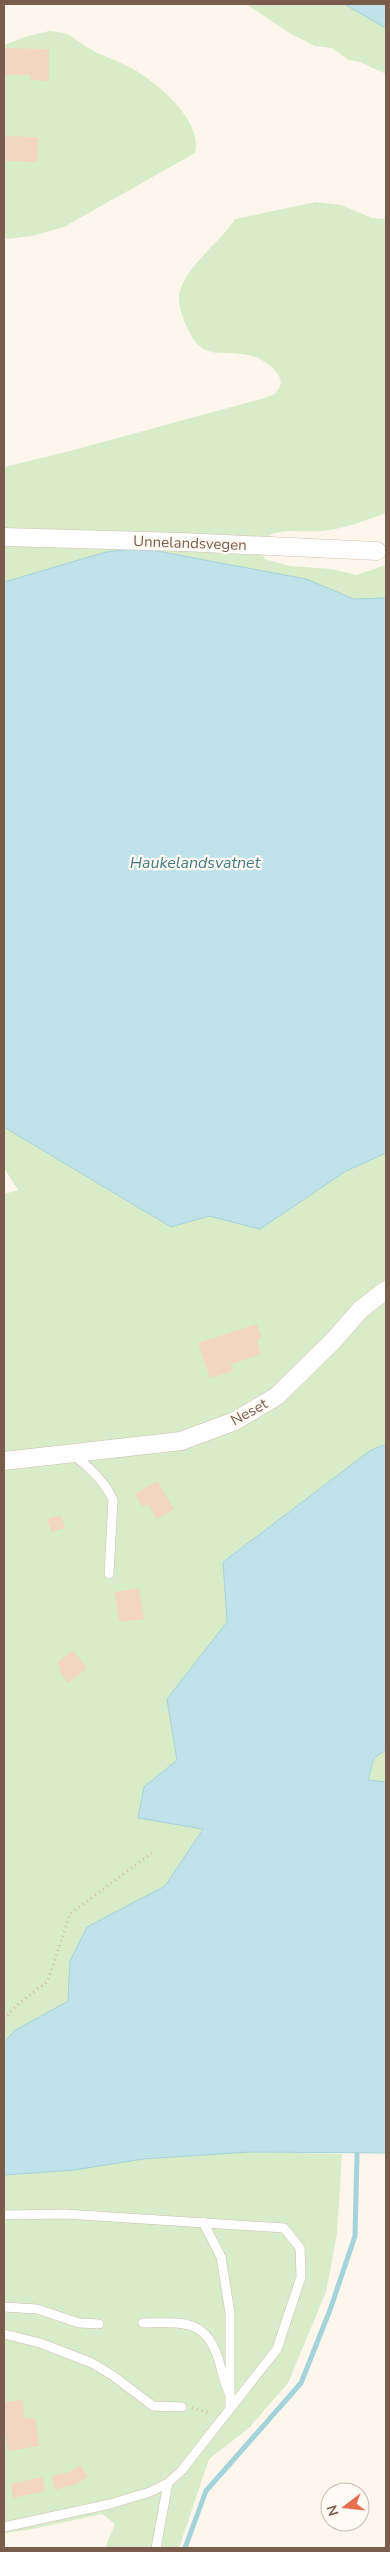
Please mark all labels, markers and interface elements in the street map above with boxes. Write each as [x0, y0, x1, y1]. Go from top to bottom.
street label: Unnelandsvegen [133, 531, 247, 555]
water label: Haukelandsvatnet [130, 852, 261, 874]
street label: Neset [227, 1393, 272, 1430]
north arrow [320, 2482, 370, 2532]
text: N [322, 2503, 344, 2518]

